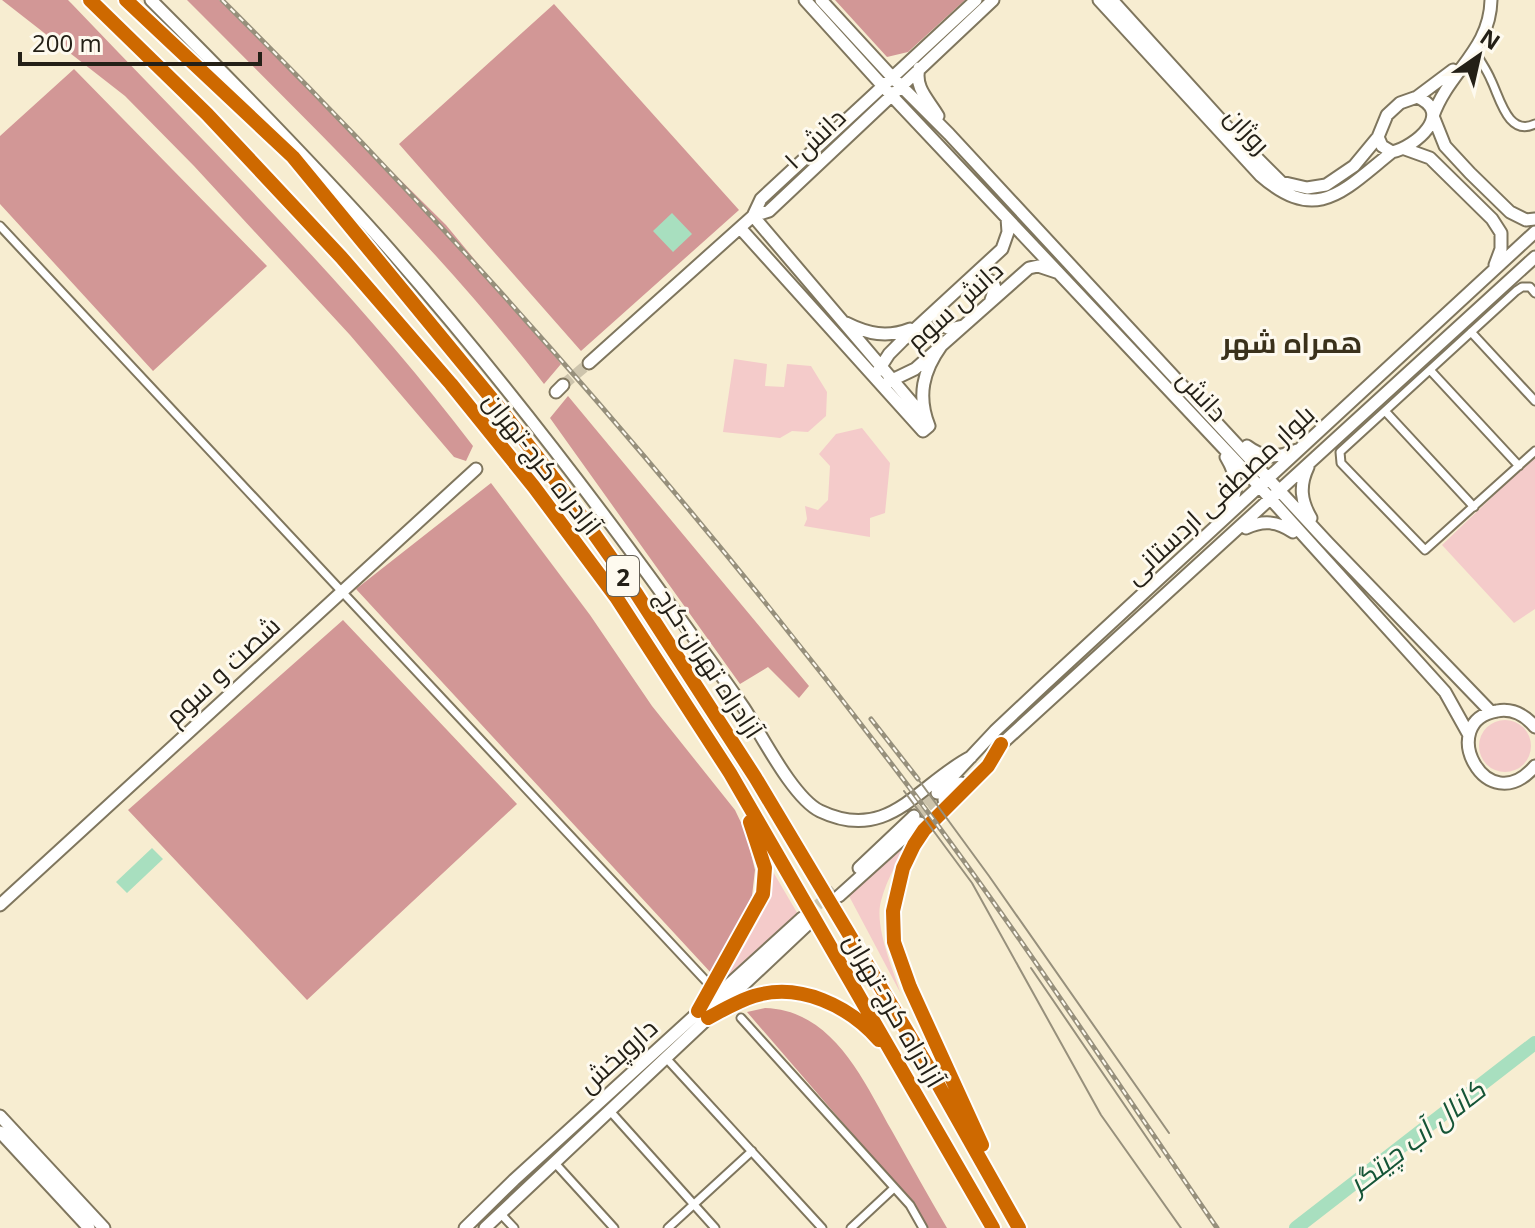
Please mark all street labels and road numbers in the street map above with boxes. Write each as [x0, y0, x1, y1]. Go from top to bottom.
street label: دانش ۱ [775, 99, 853, 177]
street label: روژان [1217, 99, 1279, 161]
street label: دانش سوم [898, 252, 1011, 359]
street label: دانش [1170, 361, 1236, 429]
street label: آزادراه کرج-تهران [476, 384, 610, 542]
street label: بلوار مصطفی اردستانی [1116, 396, 1322, 592]
road number: 2 [607, 556, 639, 596]
street label: آزادراه تهران-کرج [648, 581, 772, 745]
street label: شصت و سوم [157, 607, 288, 733]
street label: آزادراه کرج-تهران [836, 926, 954, 1094]
street label: داروپخش [569, 1010, 665, 1100]

